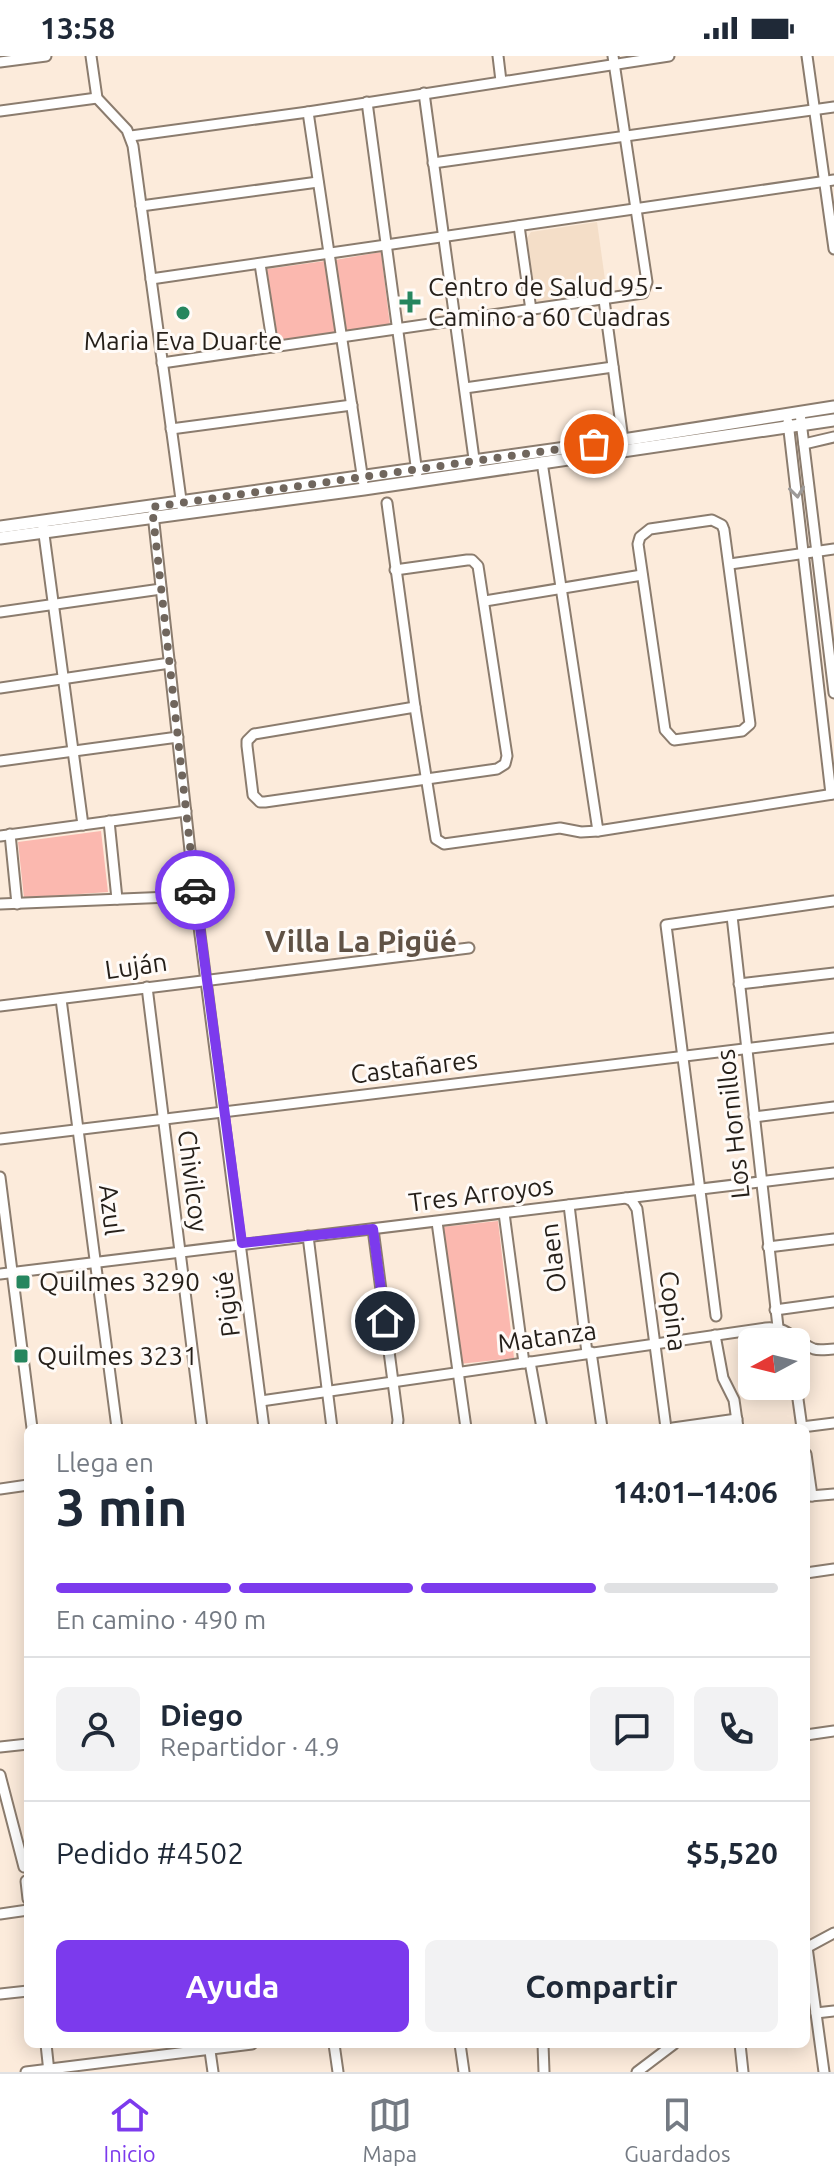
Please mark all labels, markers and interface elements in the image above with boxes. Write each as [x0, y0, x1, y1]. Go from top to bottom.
text: 13:58 [40, 11, 115, 45]
place label: Centro de Salud 95 - Camino a 60 Cuadras [428, 272, 670, 331]
marker: Centro de Salud 95 - Camino a 60 Cuadras [399, 291, 421, 313]
marker: Maria Eva Duarte [174, 304, 192, 322]
place label: Maria Eva Duarte [84, 326, 282, 355]
pin [560, 410, 628, 478]
icon: bag [572, 422, 616, 466]
one-way arrow [788, 486, 805, 499]
courier [155, 850, 235, 930]
icon: car [173, 868, 217, 912]
district label: Villa La Pigüé [265, 924, 457, 958]
street label: Luján [103, 947, 169, 984]
street label: Castañares [349, 1044, 479, 1089]
street label: Los Hornillos [710, 1048, 755, 1200]
street label: Chivilcoy [173, 1128, 214, 1234]
street label: Tres Arroyos [407, 1170, 555, 1217]
street label: Azul [94, 1183, 129, 1237]
street label: Olaen [534, 1222, 571, 1294]
place label: Quilmes 3290 [39, 1267, 200, 1296]
street label: Copina [654, 1269, 693, 1353]
street label: Pigüé [208, 1270, 245, 1339]
marker: Quilmes 3290 [14, 1273, 32, 1291]
pin [351, 1287, 419, 1355]
icon: home [363, 1299, 407, 1343]
street label: Matanza [496, 1315, 598, 1358]
north arrow [738, 1328, 810, 1400]
map controls [738, 1328, 810, 1400]
place label: Quilmes 3231 [37, 1341, 198, 1370]
marker: Quilmes 3231 [12, 1347, 30, 1365]
text: Llega en [56, 1448, 154, 1477]
text: 14:01–14:06 [613, 1475, 778, 1509]
text: 3 min [56, 1478, 187, 1536]
text: En camino · 490 m [56, 1605, 266, 1634]
button: person [56, 1687, 140, 1771]
button: chat [590, 1687, 674, 1771]
button: phone [694, 1687, 778, 1771]
text: Diego [160, 1698, 243, 1732]
text: Repartidor · 4.9 [160, 1732, 340, 1761]
text: Pedido #4502 [56, 1836, 244, 1870]
text: $5,520 [686, 1836, 778, 1870]
button: Ayuda [56, 1940, 409, 2032]
button: Compartir [425, 1940, 778, 2032]
tab: Inicio [104, 2093, 156, 2166]
tab: Mapa [363, 2093, 417, 2166]
tab: Guardados [624, 2093, 730, 2166]

